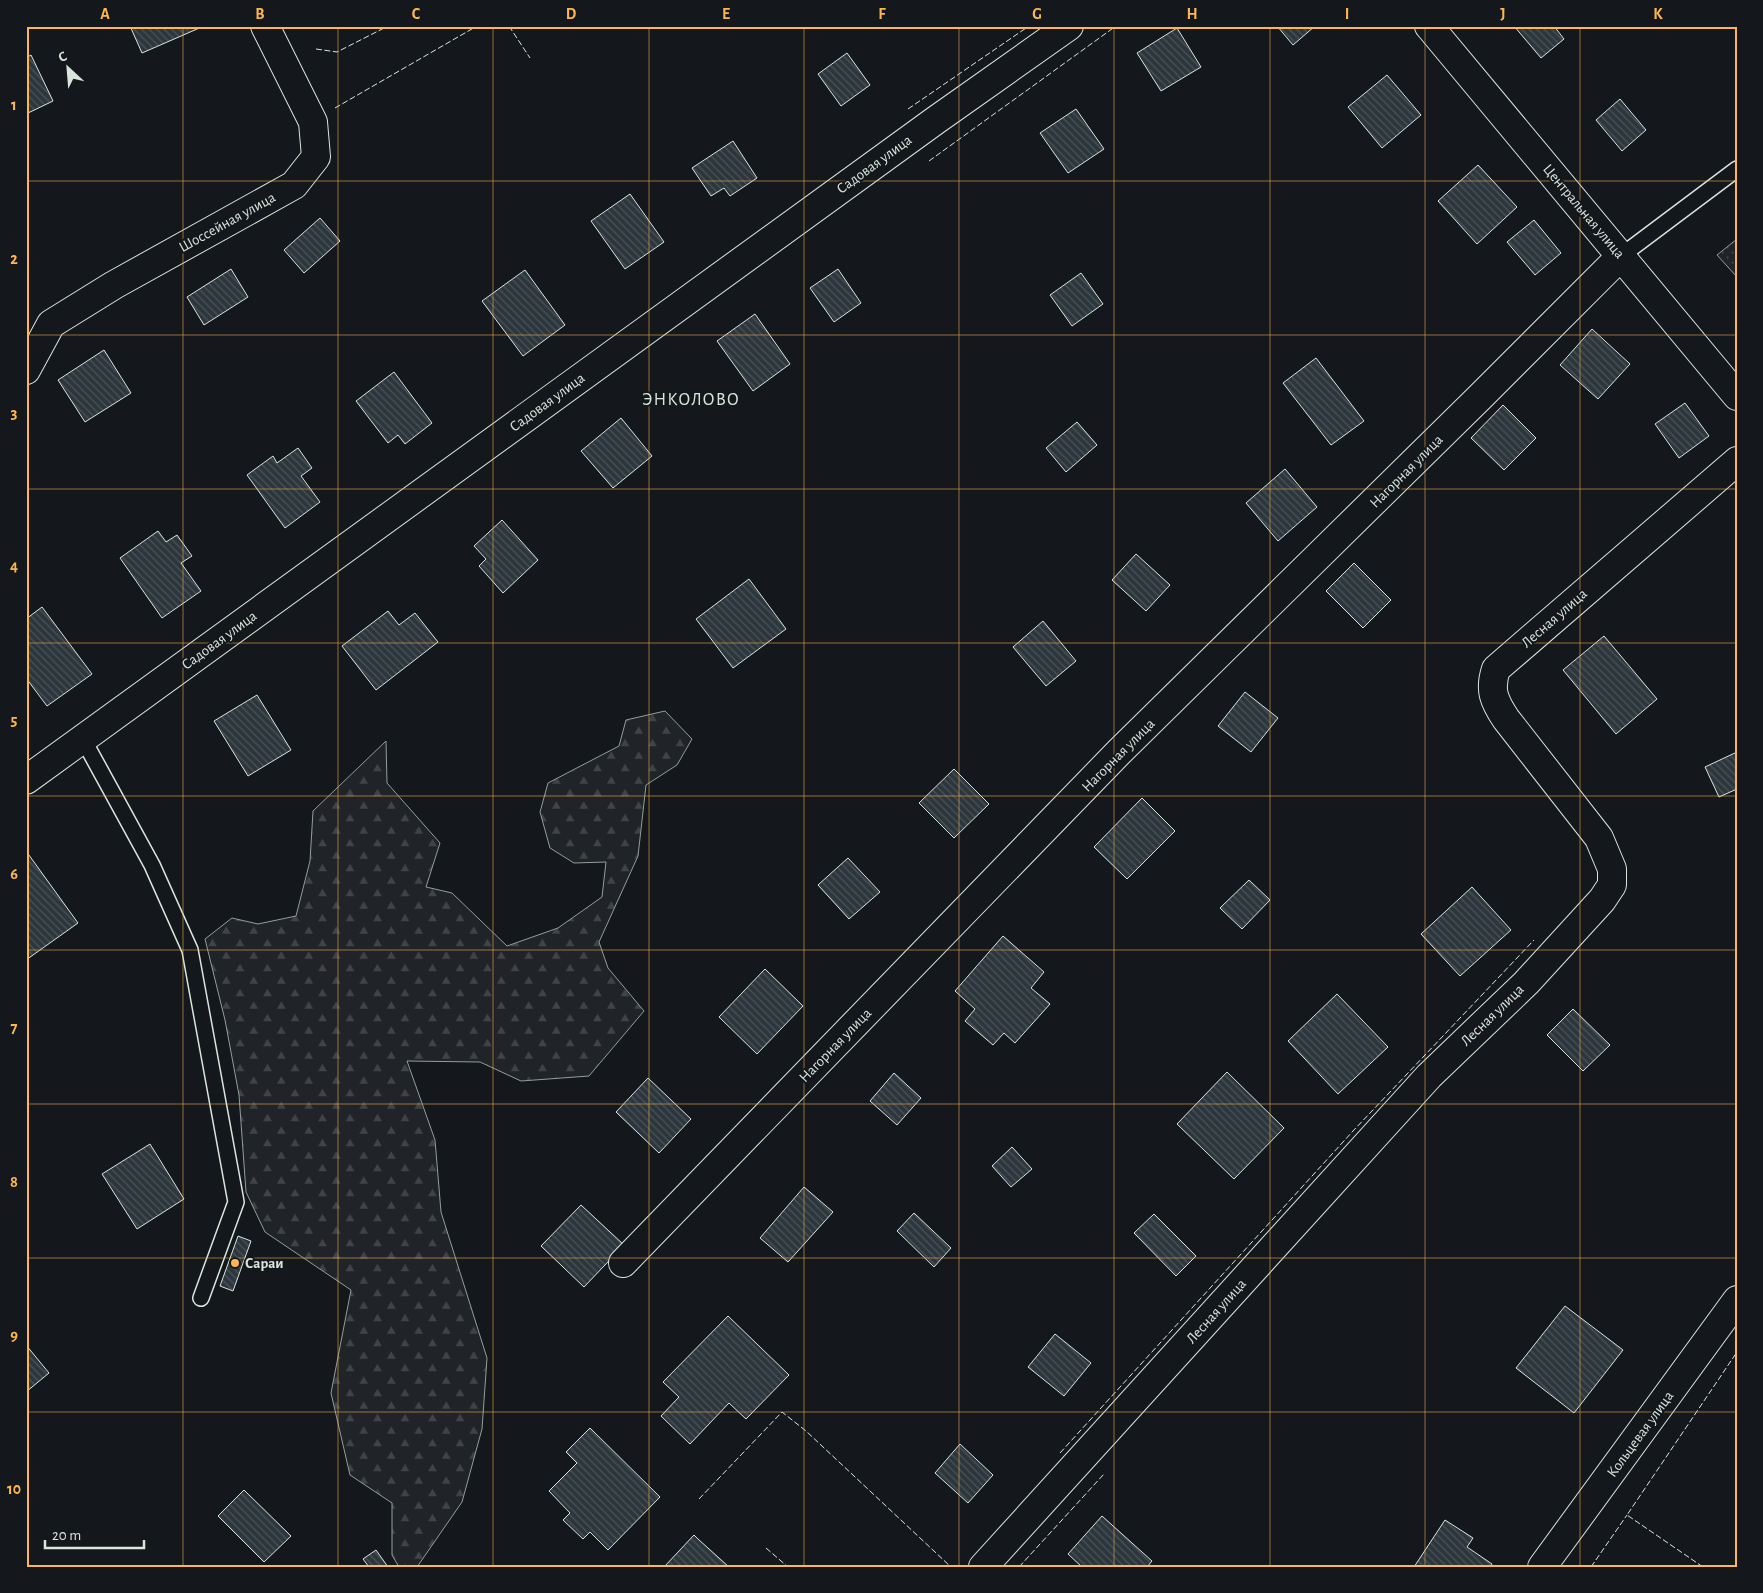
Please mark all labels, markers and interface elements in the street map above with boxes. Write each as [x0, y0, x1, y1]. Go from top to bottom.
text: A [100, 6, 110, 22]
text: B [255, 6, 265, 22]
text: C [412, 6, 421, 22]
text: D [566, 6, 577, 22]
text: E [722, 6, 730, 22]
text: F [878, 6, 886, 22]
text: G [1032, 6, 1042, 22]
text: H [1186, 6, 1198, 22]
text: I [1345, 6, 1349, 22]
text: J [1500, 6, 1506, 22]
text: K [1653, 6, 1663, 22]
north arrow [42, 42, 92, 92]
text: С [56, 49, 70, 65]
text: 1 [11, 97, 17, 113]
street label: Садовая улица [834, 132, 915, 197]
street label: Центральная улица [1540, 161, 1627, 261]
street label: Шоссейная улица [177, 190, 278, 255]
text: 2 [10, 251, 18, 267]
street label: Садовая улица [507, 370, 588, 435]
district label: ЭНКОЛОВО [642, 391, 740, 409]
text: 3 [11, 405, 18, 421]
street label: Нагорная улица [1367, 432, 1446, 511]
text: 4 [10, 558, 18, 574]
street label: Лесная улица [1519, 586, 1590, 651]
street label: Садовая улица [179, 608, 260, 673]
text: 5 [11, 712, 18, 728]
street label: Нагорная улица [1079, 716, 1158, 795]
text: 6 [10, 866, 18, 882]
street label: Лесная улица [1458, 982, 1527, 1049]
street label: Нагорная улица [796, 1005, 874, 1085]
text: 7 [11, 1020, 18, 1036]
text: 8 [10, 1174, 18, 1190]
place label: Сараи [245, 1256, 283, 1271]
marker: Сараи [229, 1257, 241, 1269]
street label: Лесная улица [1184, 1276, 1249, 1347]
text: 9 [10, 1327, 18, 1343]
street label: Кольцевая улица [1604, 1388, 1677, 1480]
text: 10 [7, 1481, 21, 1497]
scale bar [45, 1518, 144, 1550]
text: 20 m [52, 1528, 81, 1543]

